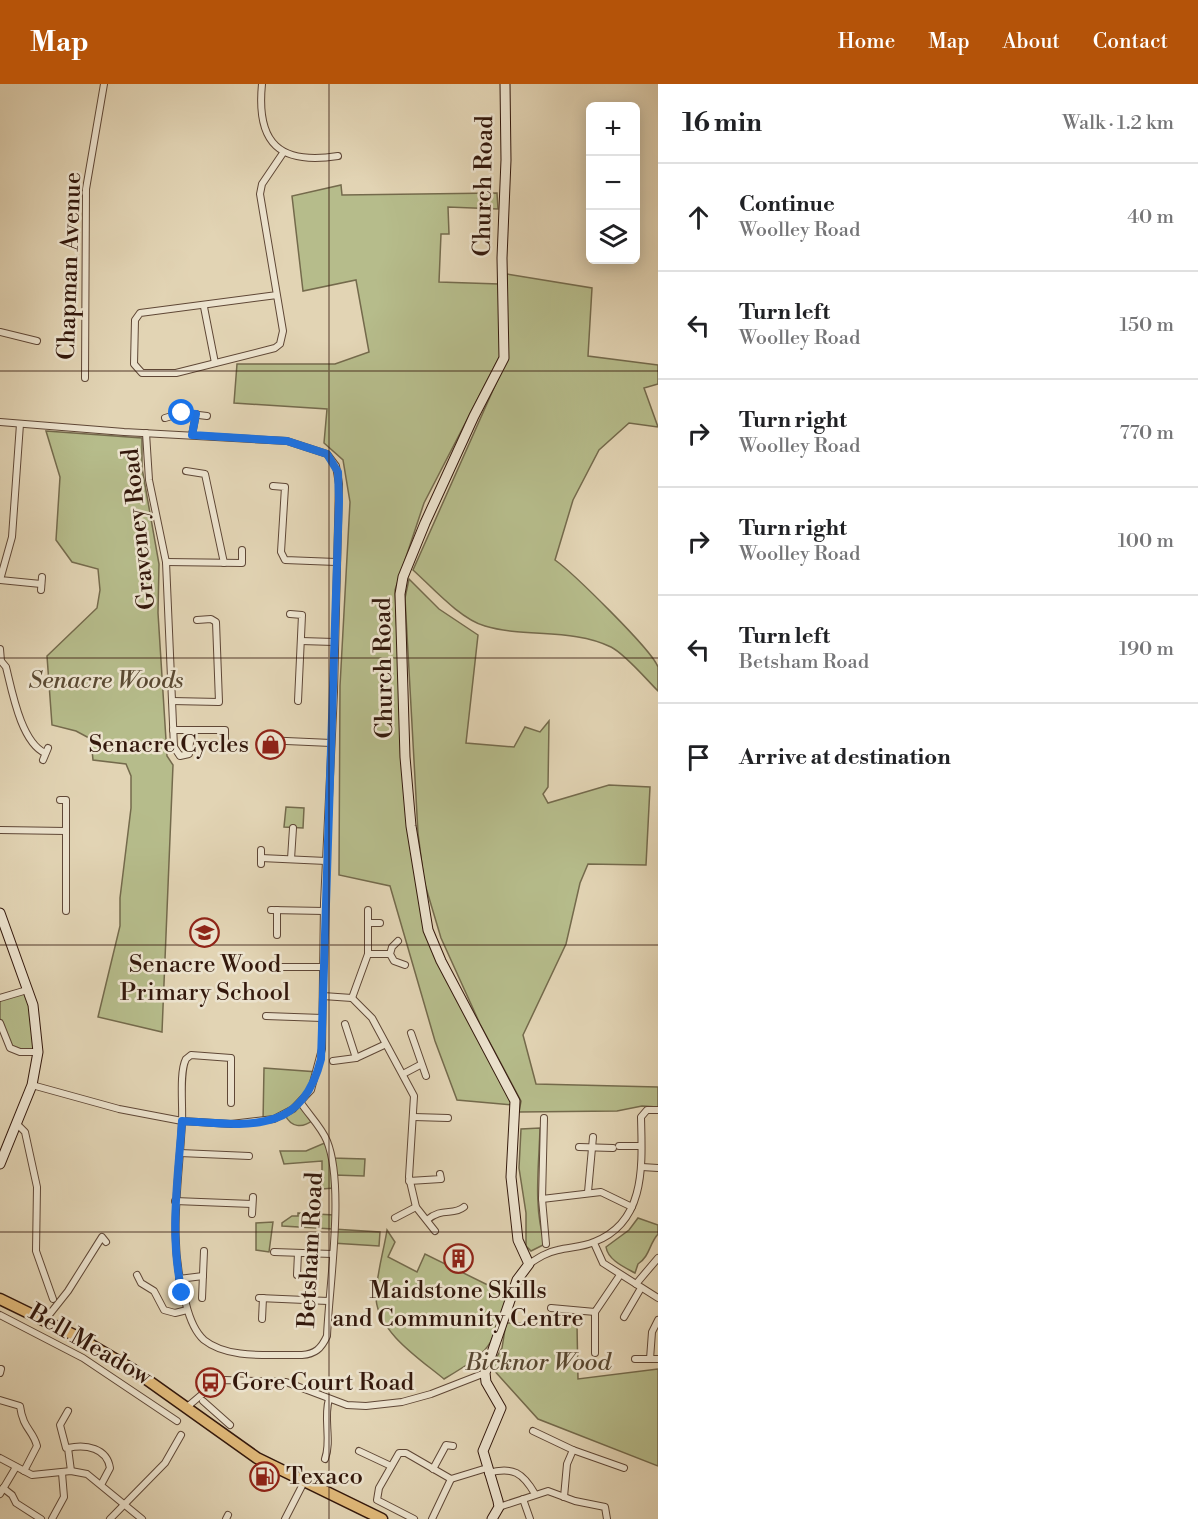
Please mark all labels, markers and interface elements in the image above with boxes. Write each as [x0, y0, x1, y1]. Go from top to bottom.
text: Map [30, 25, 89, 60]
text: Home [838, 29, 895, 55]
text: Map [928, 29, 970, 55]
text: About [1003, 29, 1060, 55]
text: Contact [1093, 29, 1168, 55]
map controls [586, 102, 640, 264]
button: + [586, 102, 640, 156]
text: 16 min [682, 107, 762, 139]
text: Walk · 1.2 km [1062, 111, 1174, 136]
street label: Church Road [468, 115, 500, 257]
button: − [586, 156, 640, 210]
street label: Chapman Avenue [52, 171, 88, 361]
text: Continue [739, 191, 835, 218]
icon: ahead [682, 201, 715, 234]
text: 40 m [1127, 205, 1174, 230]
button: layers [586, 210, 640, 264]
text: Woolley Road [739, 218, 860, 243]
text: Turn left [739, 299, 830, 326]
icon: left [682, 309, 715, 342]
text: 150 m [1119, 313, 1174, 338]
text: Woolley Road [739, 326, 860, 351]
route start [168, 399, 194, 425]
text: Turn right [739, 407, 847, 434]
icon: right [682, 417, 715, 450]
text: 770 m [1119, 421, 1174, 446]
text: Woolley Road [739, 434, 860, 459]
street label: Graveney Road [116, 446, 162, 611]
text: Turn right [739, 515, 847, 542]
icon: right [682, 525, 715, 558]
text: 100 m [1118, 529, 1174, 554]
text: Woolley Road [739, 542, 860, 567]
street label: Church Road [368, 597, 400, 739]
text: Turn left [739, 623, 830, 650]
icon: left [682, 633, 715, 666]
text: 190 m [1119, 637, 1174, 662]
text: Betsham Road [739, 650, 869, 675]
park label: Senacre Woods [28, 666, 184, 696]
shop icon: Senacre Cycles [254, 729, 286, 761]
place label: Senacre Cycles [89, 730, 249, 760]
icon: arrive [682, 741, 715, 774]
text: Arrive at destination [739, 744, 951, 771]
school or university icon: Senacre Wood Primary School [189, 916, 221, 948]
place label: Senacre Wood Primary School [120, 950, 290, 1008]
street label: Betsham Road [292, 1171, 330, 1330]
building icon: Maidstone Skills and Community Centre [442, 1242, 474, 1274]
place label: Maidstone Skills and Community Centre [332, 1276, 584, 1334]
route end [168, 1279, 194, 1305]
street label: Bell Meadow [22, 1297, 158, 1393]
park label: Bicknor Wood [464, 1348, 612, 1378]
bus stop icon: Gore Court Road [195, 1367, 227, 1399]
place label: Gore Court Road [232, 1368, 415, 1398]
fuel station icon: Texaco [249, 1461, 281, 1493]
place label: Texaco [286, 1462, 363, 1492]

